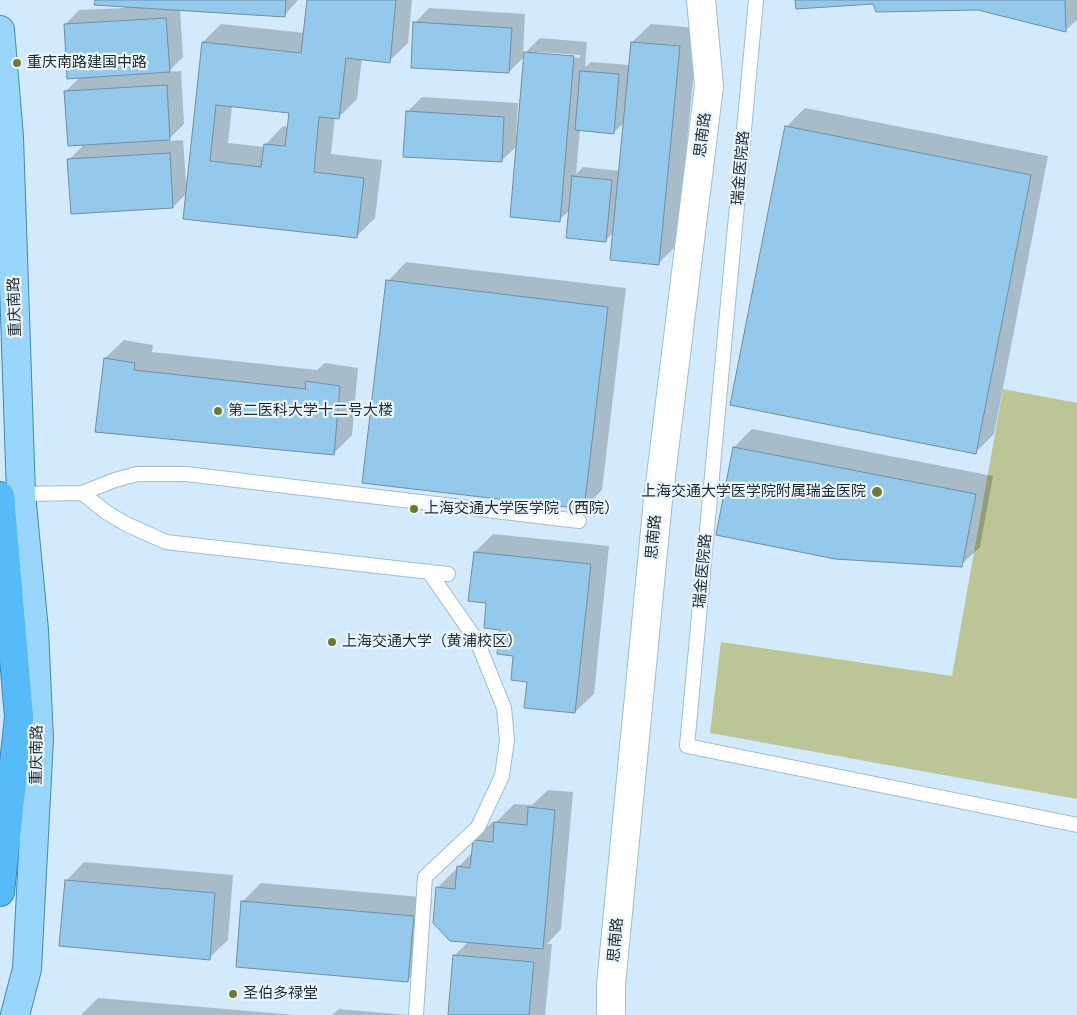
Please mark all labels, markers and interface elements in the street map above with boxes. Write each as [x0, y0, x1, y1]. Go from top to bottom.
place label: 重庆南路建国中路 [27, 54, 147, 72]
marker: 重庆南路建国中路 [11, 57, 23, 69]
street label: 思南路 [691, 112, 715, 158]
street label: 瑞金医院路 [729, 130, 753, 206]
street label: 重庆南路 [5, 277, 25, 337]
place label: 第二医科大学十二号大楼 [228, 402, 393, 420]
marker: 第二医科大学十二号大楼 [212, 405, 224, 417]
place label: 上海交通大学医学院附属瑞金医院 [641, 483, 866, 501]
marker: 上海交通大学医学院附属瑞金医院 [870, 485, 884, 499]
place label: 上海交通大学医学院（西院） [424, 500, 619, 518]
marker: 上海交通大学医学院（西院） [408, 503, 420, 515]
street label: 思南路 [643, 514, 665, 560]
street label: 瑞金医院路 [691, 533, 715, 609]
place label: 上海交通大学（黄浦校区） [342, 633, 522, 651]
marker: 上海交通大学（黄浦校区） [326, 636, 338, 648]
street label: 重庆南路 [27, 725, 47, 785]
street label: 思南路 [605, 917, 627, 963]
place label: 圣伯多禄堂 [243, 985, 318, 1003]
marker: 圣伯多禄堂 [227, 988, 239, 1000]

